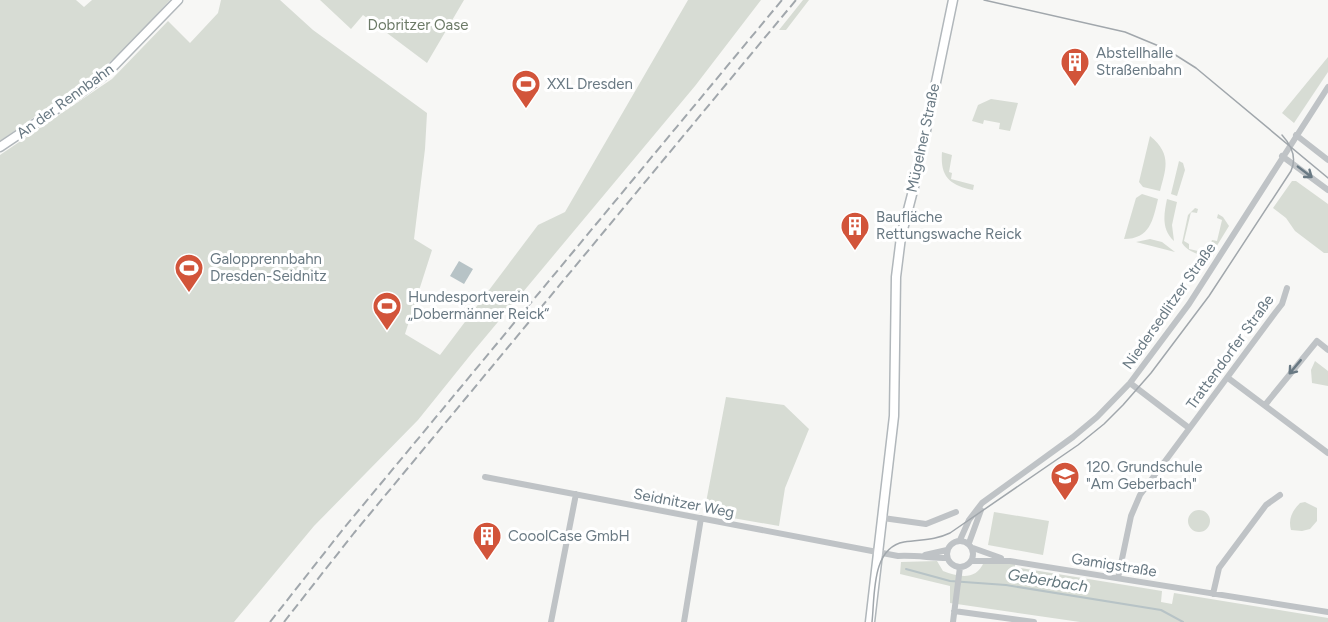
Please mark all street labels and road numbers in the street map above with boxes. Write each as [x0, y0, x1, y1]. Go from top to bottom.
street label: An der Rennbahn [13, 60, 117, 142]
street label: Mügelner Straße [903, 82, 943, 194]
street label: Niedersedlitzer Straße [1119, 239, 1219, 373]
street label: Trattendorfer Straße [1182, 291, 1278, 413]
street label: Seidnitzer Weg [632, 484, 736, 522]
street label: Gamigstraße [1070, 549, 1158, 581]

